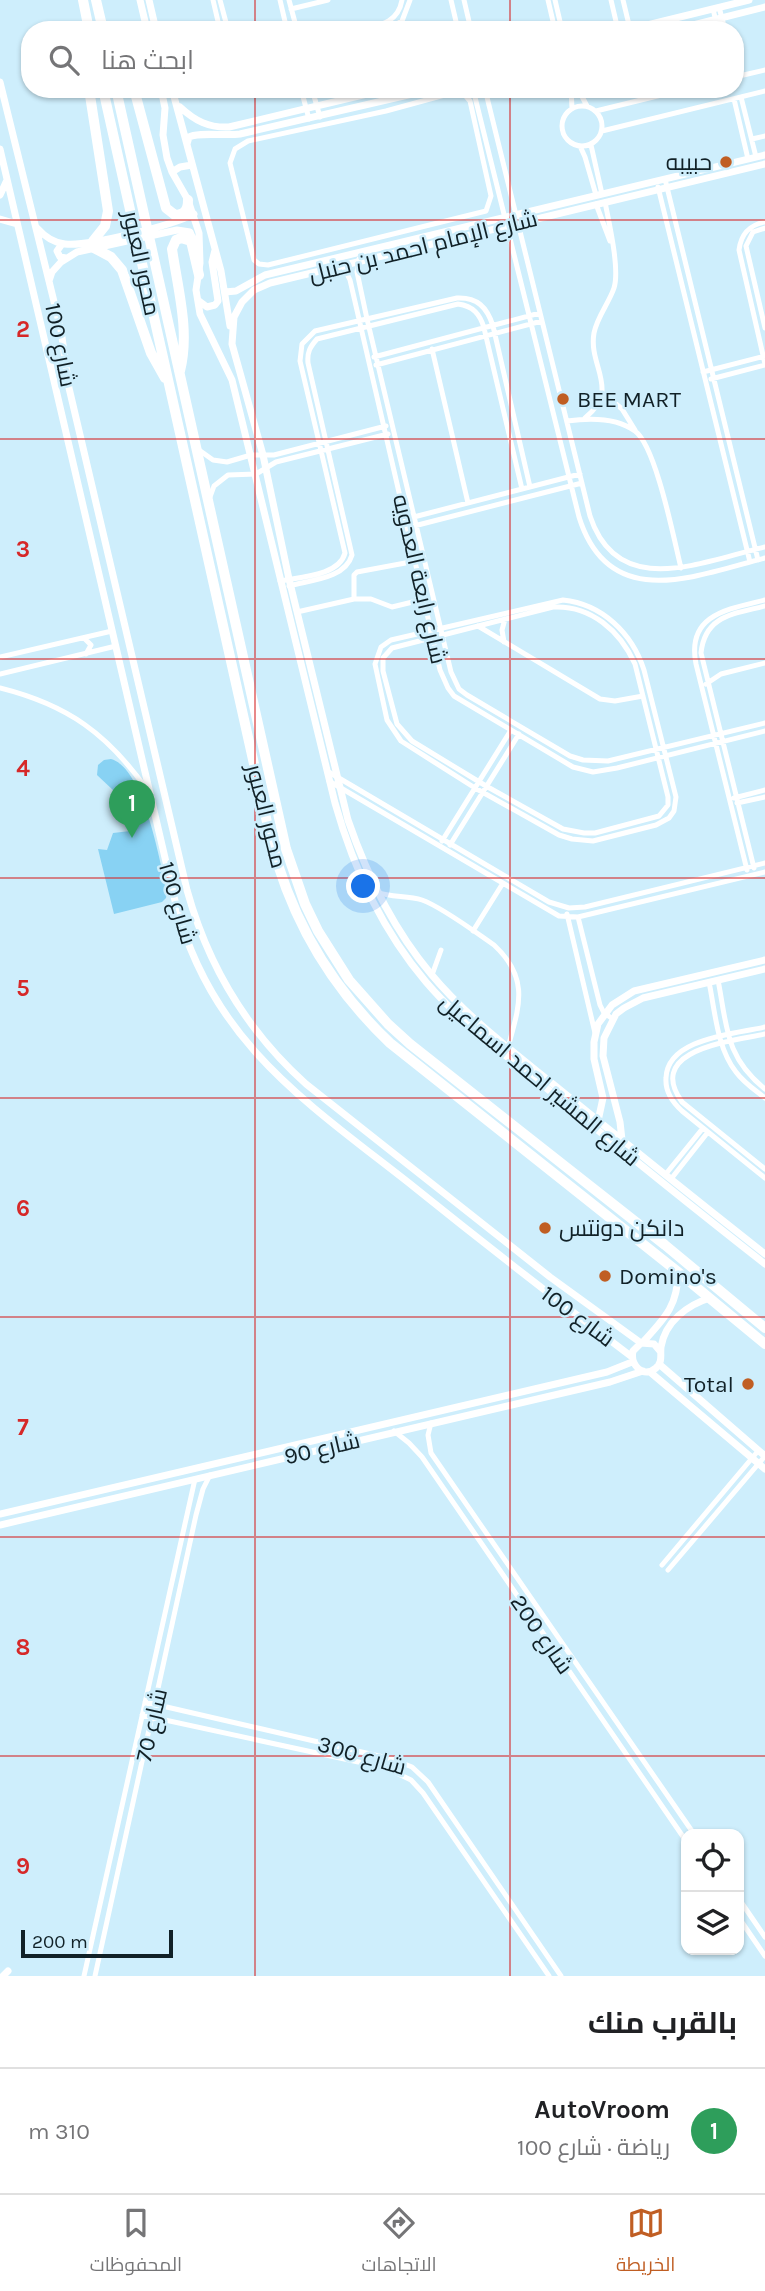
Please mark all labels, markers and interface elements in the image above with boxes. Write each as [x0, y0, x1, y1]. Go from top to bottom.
search box [21, 21, 744, 98]
icon: search [45, 41, 83, 79]
text: ابحث هنا [101, 45, 194, 76]
place label: حبيبه [666, 149, 712, 176]
marker: حبيبه [718, 154, 734, 170]
street label: شارع الإمام احمد بن حنبل [306, 205, 541, 290]
street label: محور العبور [117, 206, 166, 318]
street label: شارع 100 [37, 301, 82, 390]
text: 2 [16, 316, 30, 343]
place label: BEE MART [577, 386, 681, 413]
marker: BEE MART [555, 391, 571, 407]
street label: شارع رابعة العدويه [385, 492, 452, 667]
text: 3 [16, 536, 30, 563]
text: 4 [16, 755, 30, 782]
street label: محور العبور [240, 759, 293, 871]
pin: 1 [109, 780, 155, 838]
street label: شارع 100 [151, 859, 202, 948]
your location [346, 869, 380, 903]
text: 5 [16, 975, 30, 1002]
street label: شارع المشير احمد اسماعيل [433, 989, 645, 1174]
text: 6 [16, 1195, 30, 1222]
place label: دانكن دونتس [559, 1215, 684, 1242]
marker: دانكن دونتس [537, 1220, 553, 1236]
place label: Domino's [619, 1263, 717, 1290]
marker: Domino's [597, 1268, 613, 1284]
street label: شارع 100 [534, 1280, 620, 1354]
place label: Total [684, 1371, 734, 1398]
marker: Total [740, 1376, 756, 1392]
text: 7 [17, 1414, 29, 1441]
street label: شارع 90 [282, 1427, 363, 1472]
street label: شارع 200 [503, 1589, 579, 1680]
text: 8 [16, 1634, 30, 1661]
street label: شارع 70 [130, 1686, 175, 1765]
street label: شارع 300 [314, 1730, 409, 1783]
map controls [681, 1829, 744, 1955]
button: locate [681, 1829, 744, 1892]
text: 9 [16, 1853, 30, 1880]
button: layers [681, 1892, 744, 1955]
scale bar [21, 1927, 173, 1959]
text: 200 m [32, 1931, 88, 1953]
text: بالقرب منك [588, 2005, 737, 2041]
text: AutoVroom [534, 2094, 670, 2125]
text: 310 m [28, 2118, 90, 2145]
text: 1 [710, 2118, 718, 2145]
text: رياضة · شارع 100 [517, 2134, 670, 2161]
tab: المحفوظات [90, 2204, 182, 2282]
tab: الاتجاهات [361, 2204, 437, 2282]
tab: الخريطة [616, 2204, 675, 2282]

